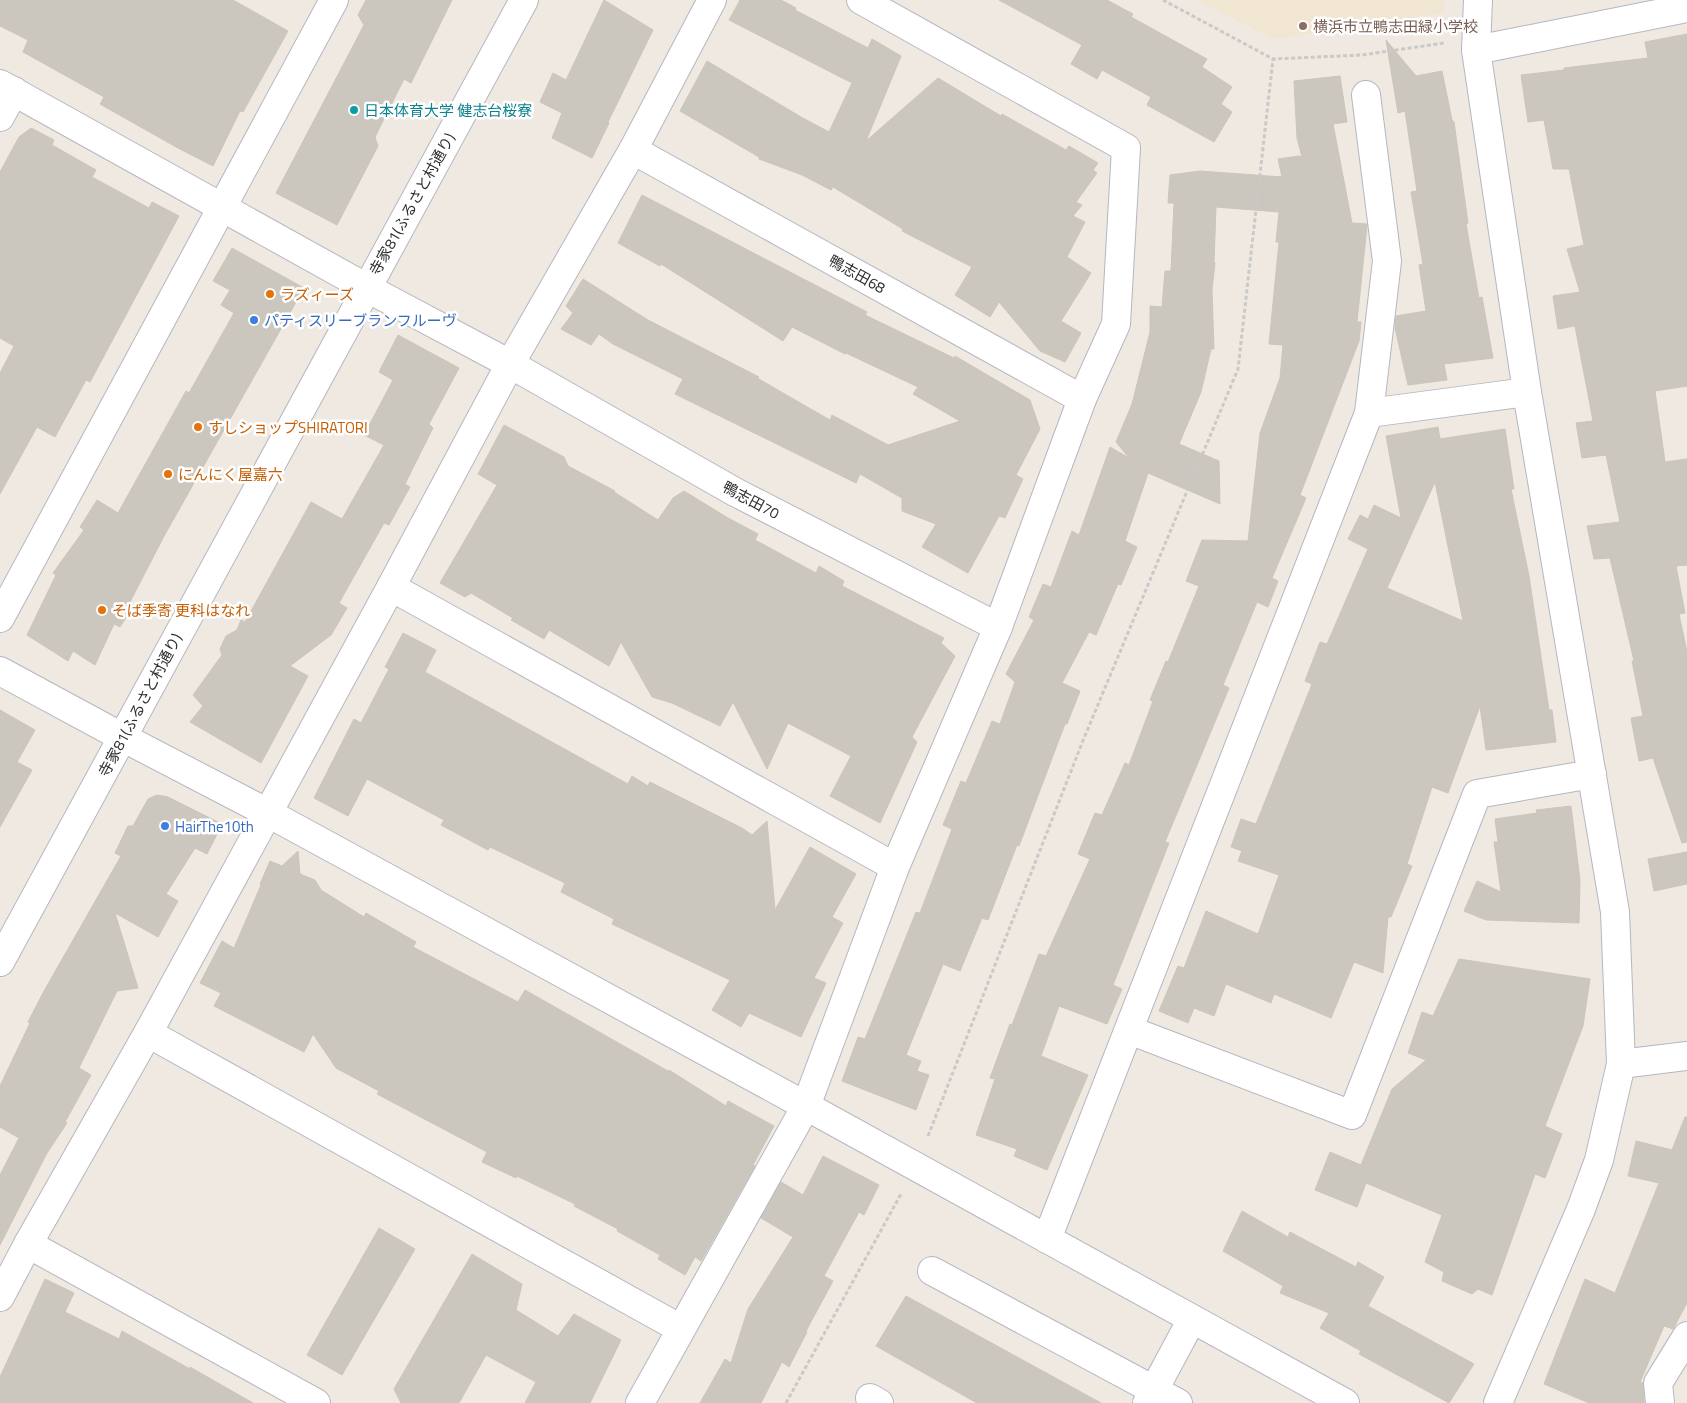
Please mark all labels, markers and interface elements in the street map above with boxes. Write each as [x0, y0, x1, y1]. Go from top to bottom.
place label: 横浜市立鴨志田緑小学校 [1313, 15, 1478, 38]
marker: 横浜市立鴨志田緑小学校 [1297, 20, 1309, 32]
place label: 日本体育大学 健志台桜寮 [364, 99, 532, 122]
marker: 日本体育大学 健志台桜寮 [348, 104, 360, 116]
street label: 寺家81(ふるさと村通り) [363, 129, 461, 279]
street label: 鴨志田68 [824, 249, 890, 299]
place label: ラズィーズ [280, 283, 354, 306]
marker: ラズィーズ [264, 288, 276, 300]
place label: パティスリーブランフルーヴ [264, 309, 457, 332]
marker: パティスリーブランフルーヴ [248, 314, 260, 326]
place label: すしショップSHIRATORI [208, 416, 368, 439]
marker: すしショップSHIRATORI [192, 421, 204, 433]
place label: にんにく屋嘉六 [178, 463, 283, 486]
marker: にんにく屋嘉六 [162, 468, 174, 480]
street label: 鴨志田70 [718, 475, 784, 525]
place label: そば季寄 更科はなれ [112, 599, 250, 622]
marker: そば季寄 更科はなれ [96, 604, 108, 616]
street label: 寺家81(ふるさと村通り) [92, 629, 188, 781]
place label: HairThe10th [175, 815, 254, 838]
marker: HairThe10th [159, 820, 171, 832]

